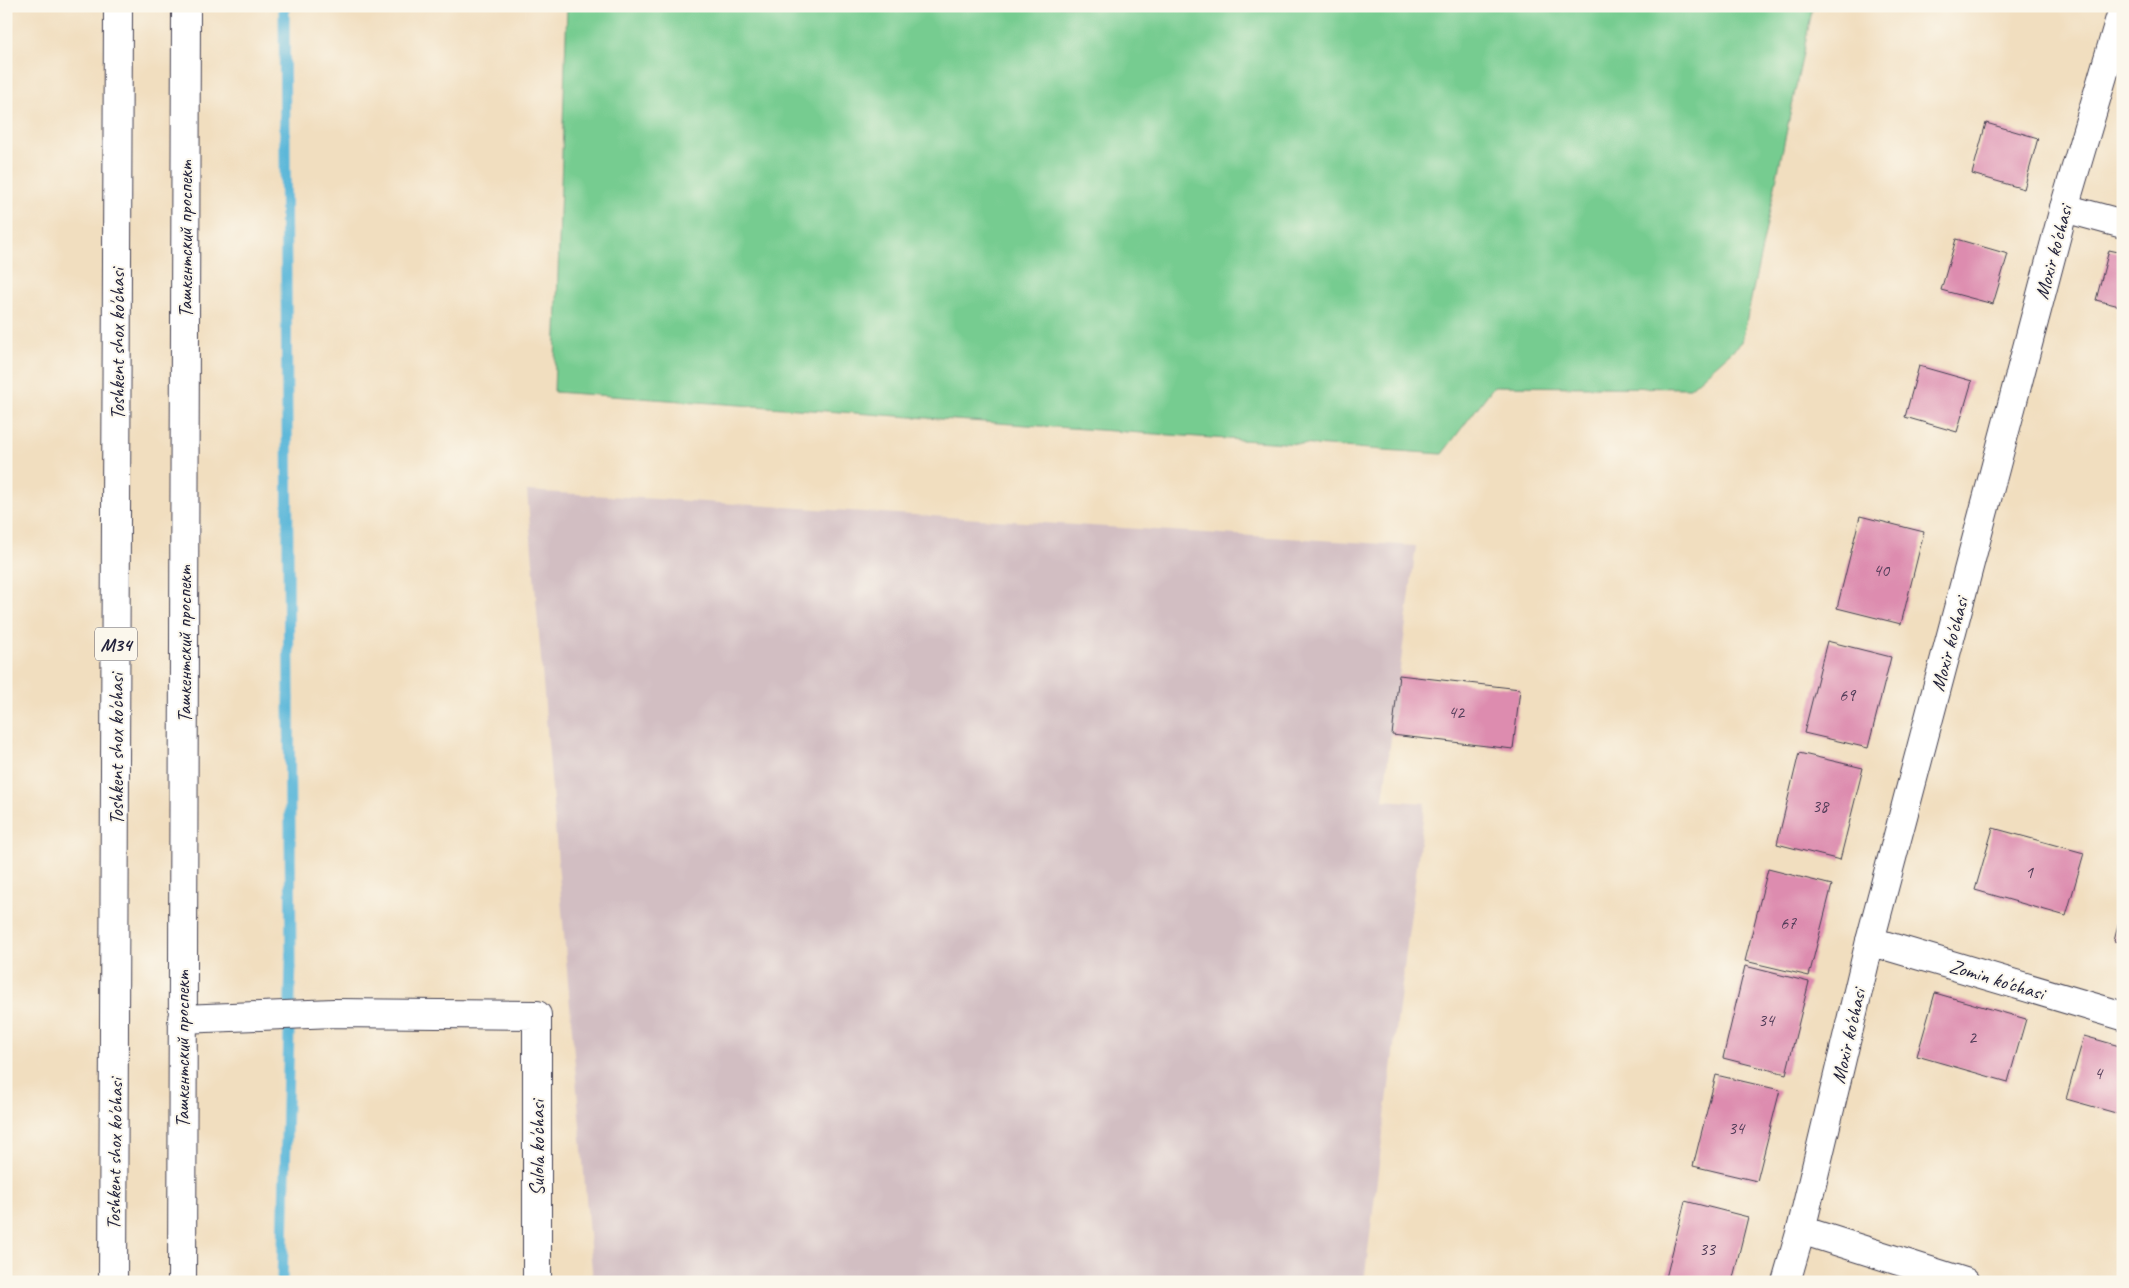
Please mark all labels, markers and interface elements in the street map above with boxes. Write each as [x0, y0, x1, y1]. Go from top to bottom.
street label: Ташкентский проспект [173, 159, 198, 318]
street label: Moxir ko'chasi [2029, 200, 2079, 302]
street label: Toshkent shox ko'chasi [105, 266, 130, 420]
house number: 40 [1873, 559, 1891, 581]
street label: Ташкентский проспект [172, 564, 197, 723]
street label: Moxir ko'chasi [1925, 592, 1975, 694]
road number: M34 [95, 628, 137, 661]
street label: Toshkent shox ko'chasi [104, 671, 129, 825]
house number: 69 [1839, 684, 1857, 706]
house number: 42 [1448, 701, 1466, 723]
house number: 38 [1812, 795, 1830, 817]
house number: 1 [2025, 861, 2034, 883]
house number: 67 [1780, 912, 1797, 934]
street label: Zomin ko'chasi [1946, 953, 2049, 1006]
street label: Ташкентский проспект [170, 969, 195, 1128]
street label: Moxir ko'chasi [1825, 984, 1872, 1086]
house number: 34 [1758, 1009, 1776, 1031]
house number: 2 [1968, 1026, 1978, 1048]
house number: 4 [2094, 1062, 2104, 1084]
street label: Toshkent shox ko'chasi [101, 1076, 128, 1230]
street label: Sulola ko'chasi [525, 1098, 550, 1196]
house number: 34 [1728, 1117, 1746, 1139]
house number: 33 [1699, 1238, 1717, 1260]

